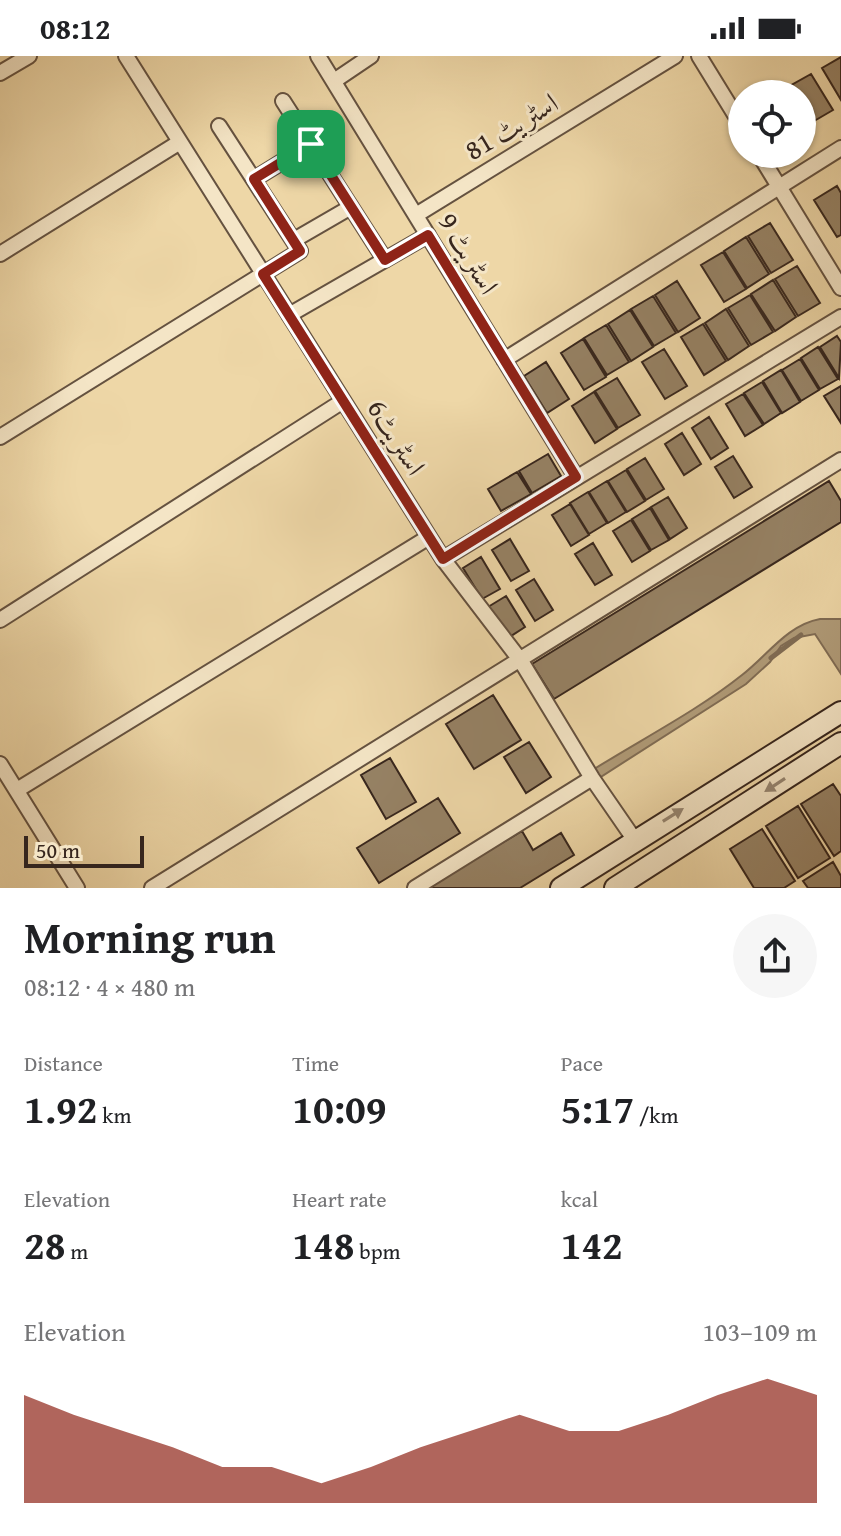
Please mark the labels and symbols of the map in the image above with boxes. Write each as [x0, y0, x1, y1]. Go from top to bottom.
street label: اسٹریٹ 81 [456, 82, 565, 170]
pin [277, 110, 345, 178]
street label: اسٹریٹ 9 [429, 204, 510, 302]
street label: اسٹریٹ6 [358, 391, 437, 483]
one-way arrow [765, 778, 786, 793]
one-way arrow [662, 808, 684, 822]
scale bar [24, 832, 144, 868]

